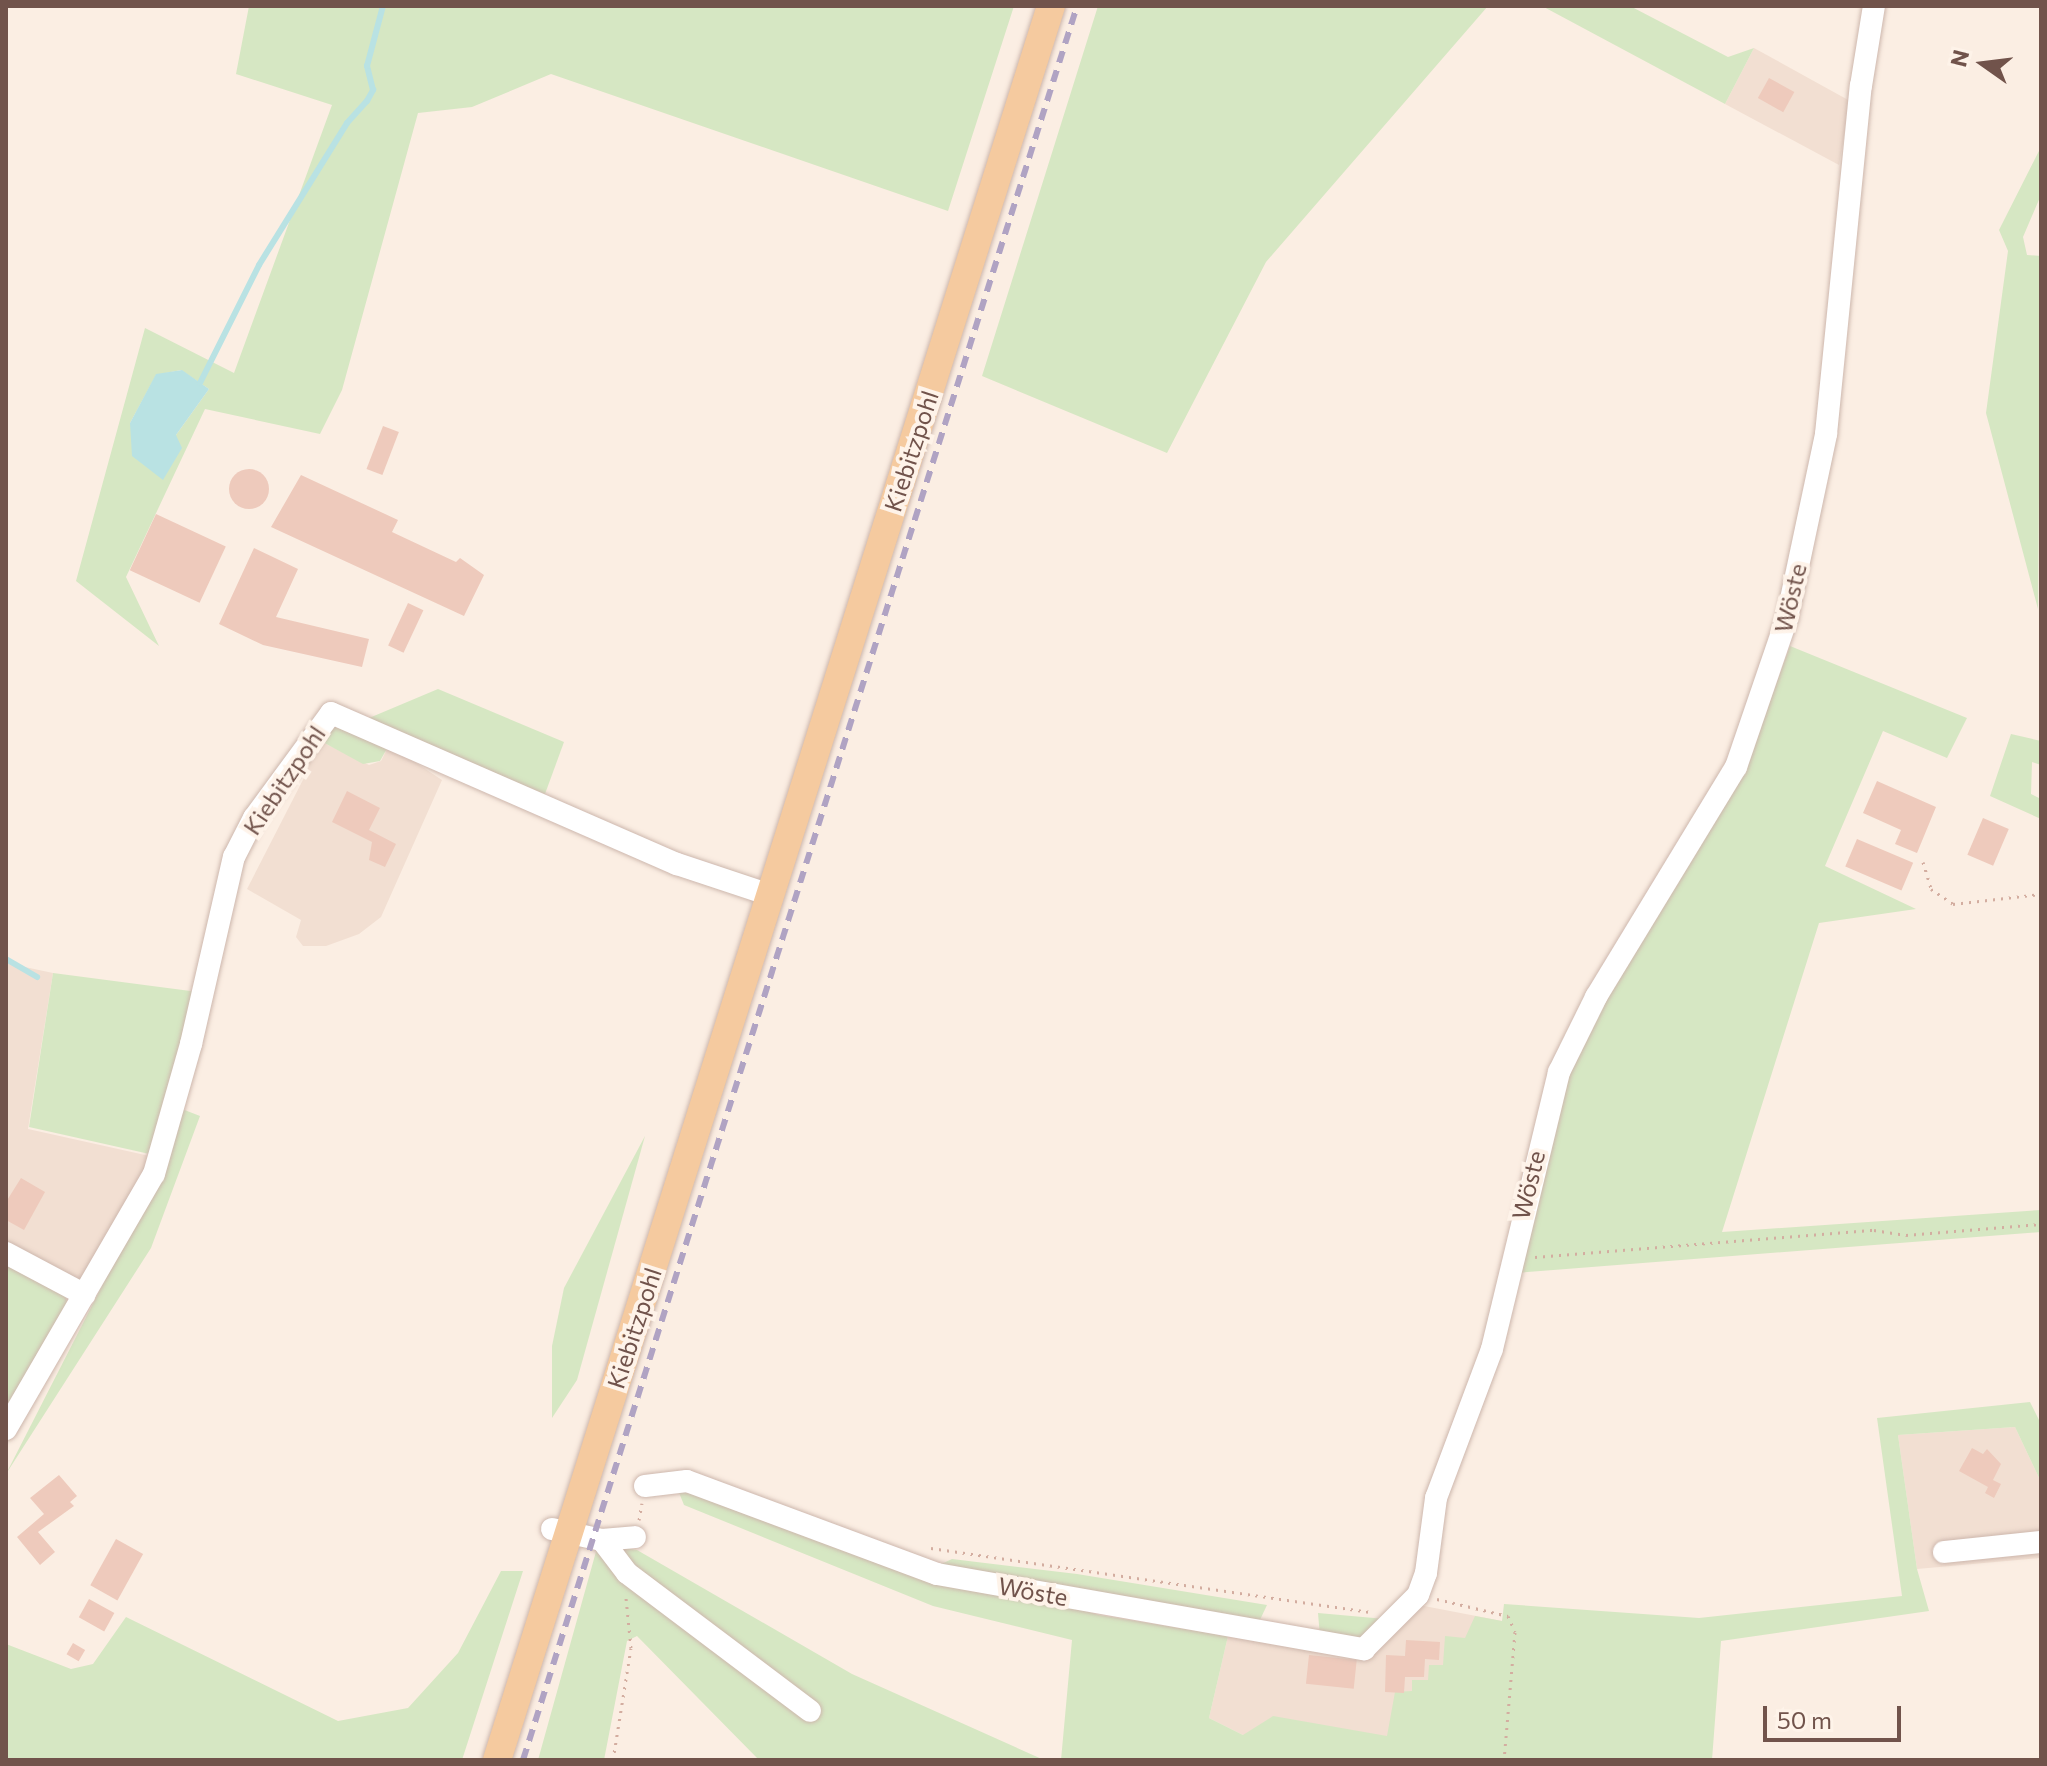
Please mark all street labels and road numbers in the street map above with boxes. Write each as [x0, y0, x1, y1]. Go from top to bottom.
street label: Kiebitzpohl [878, 387, 944, 515]
street label: Wöste [1768, 561, 1812, 635]
street label: Kiebitzpohl [237, 720, 331, 840]
street label: Wöste [1506, 1148, 1550, 1222]
street label: Kiebitzpohl [601, 1264, 667, 1392]
street label: Wöste [996, 1571, 1070, 1611]

